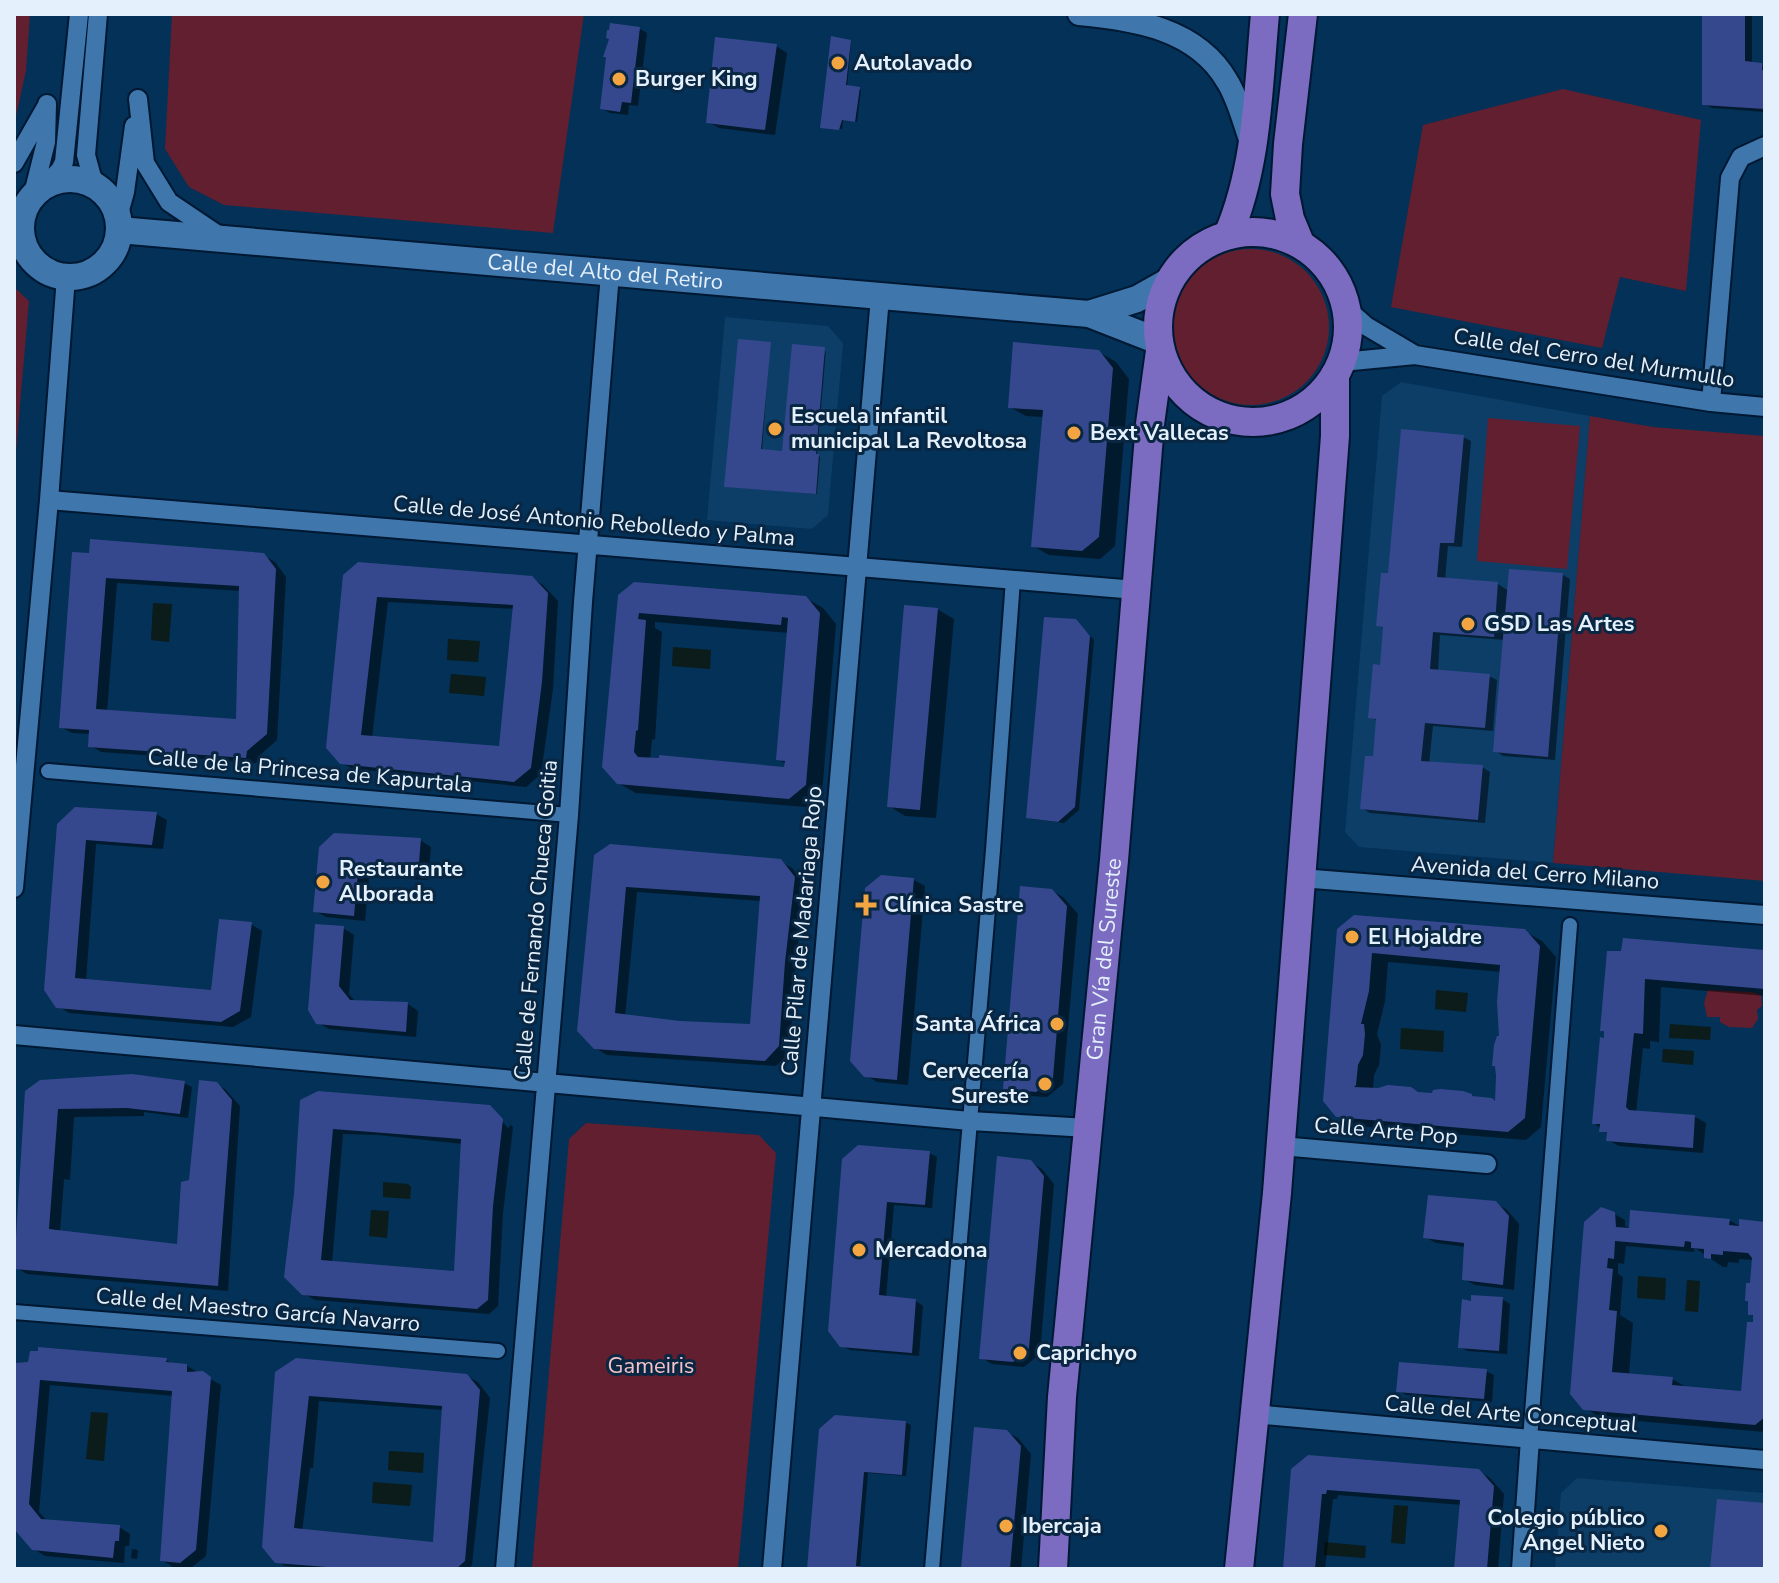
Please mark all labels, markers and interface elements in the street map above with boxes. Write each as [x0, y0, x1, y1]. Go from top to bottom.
place label: Autolavado [854, 48, 972, 78]
marker: Autolavado [829, 54, 847, 72]
place label: Burger King [635, 64, 757, 94]
marker: Burger King [610, 70, 628, 88]
street label: Calle del Alto del Retiro [486, 247, 724, 297]
street label: Calle del Cerro del Murmullo [1451, 321, 1737, 395]
place label: Escuela infantil municipal La Revoltosa [791, 401, 1027, 456]
place label: Bext Vallecas [1090, 418, 1229, 448]
marker: Escuela infantil municipal La Revoltosa [766, 420, 784, 438]
marker: Bext Vallecas [1065, 424, 1083, 442]
street label: Calle de José Antonio Rebolledo y Palma [392, 488, 796, 554]
place label: GSD Las Artes [1484, 609, 1634, 639]
marker: GSD Las Artes [1459, 615, 1477, 633]
street label: Calle de la Princesa de Kapurtala [146, 742, 474, 800]
street label: Calle de Fernando Chueca Goitia [507, 758, 565, 1082]
street label: Calle Pilar de Madariaga Rojo [774, 785, 830, 1077]
street label: Avenida del Cerro Milano [1410, 849, 1660, 897]
place label: Restaurante Alborada [339, 854, 463, 909]
street label: Gran Vía del Sureste [1080, 857, 1129, 1062]
marker: Restaurante Alborada [314, 873, 332, 891]
place label: Clínica Sastre [884, 890, 1024, 920]
marker: Clínica Sastre [855, 894, 877, 916]
place label: El Hojaldre [1368, 922, 1482, 952]
marker: El Hojaldre [1343, 928, 1361, 946]
place label: Santa África [915, 1009, 1041, 1039]
marker: Santa África [1048, 1015, 1066, 1033]
place label: Cervecería Sureste [922, 1056, 1029, 1111]
marker: Cervecería Sureste [1036, 1075, 1054, 1093]
street label: Calle Arte Pop [1313, 1110, 1459, 1152]
place label: Mercadona [875, 1235, 988, 1265]
marker: Mercadona [850, 1241, 868, 1259]
street label: Calle del Maestro García Navarro [95, 1281, 421, 1339]
place label: Caprichyo [1036, 1338, 1137, 1368]
marker: Caprichyo [1011, 1344, 1029, 1362]
park label: Gameiris [608, 1351, 694, 1381]
street label: Calle del Arte Conceptual [1383, 1388, 1639, 1440]
place label: Colegio público Ángel Nieto [1487, 1503, 1645, 1558]
place label: Ibercaja [1022, 1511, 1102, 1541]
marker: Ibercaja [997, 1517, 1015, 1535]
marker: Colegio público Ángel Nieto [1652, 1522, 1670, 1540]

